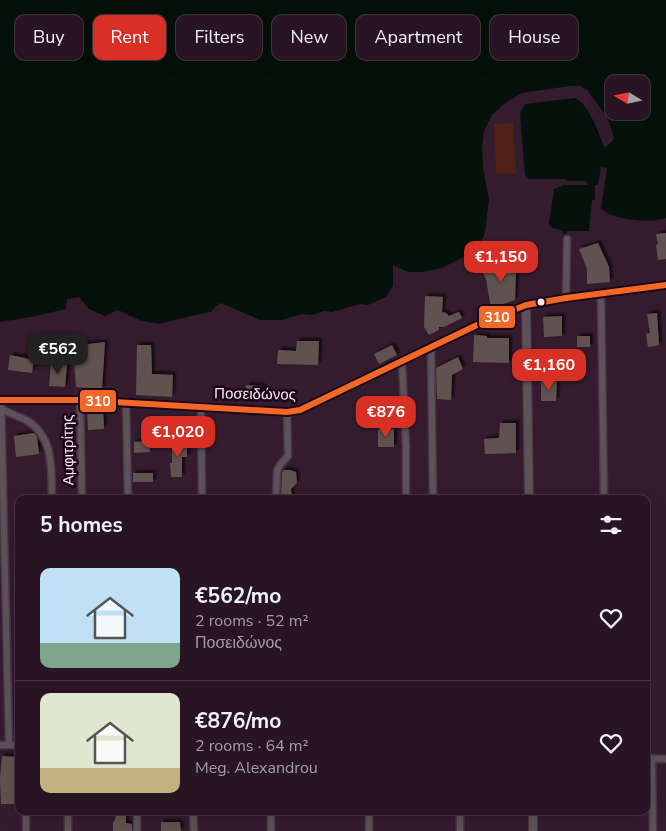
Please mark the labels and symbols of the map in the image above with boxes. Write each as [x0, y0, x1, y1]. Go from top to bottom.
north arrow [605, 75, 650, 120]
pin: €1,150 [460, 240, 542, 283]
unlabelled marker [536, 297, 546, 307]
line badge: 310 [478, 305, 516, 329]
text: 310 [484, 308, 510, 327]
pin: €562 [28, 332, 88, 375]
pin: €1,160 [508, 348, 590, 391]
street label: Ποσειδώνος [214, 383, 296, 405]
line badge: 310 [79, 389, 117, 413]
text: 310 [85, 392, 111, 411]
pin: €876 [356, 396, 416, 438]
street label: Αμφιτρίτης [57, 414, 79, 486]
pin: €1,020 [137, 416, 219, 458]

